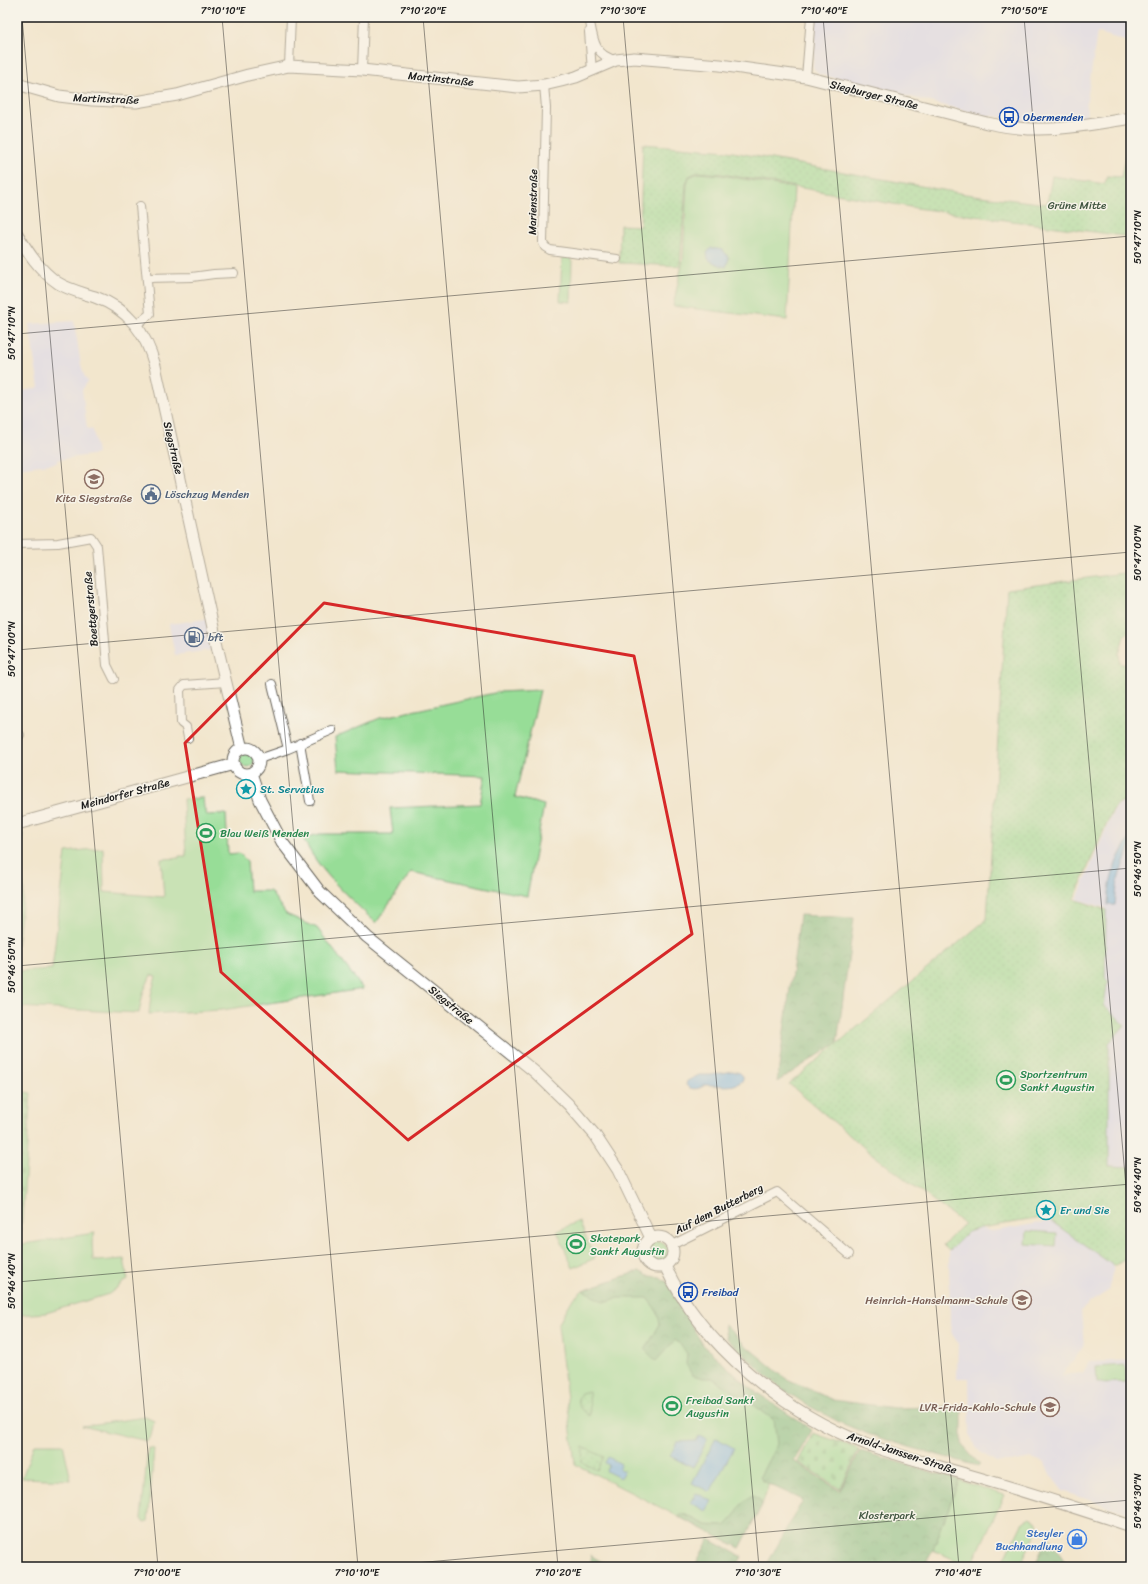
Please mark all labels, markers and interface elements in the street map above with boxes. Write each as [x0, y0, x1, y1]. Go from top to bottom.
text: 7°10'10"E [201, 2, 247, 20]
text: 7°10'20"E [400, 2, 447, 20]
text: 7°10'30"E [600, 2, 647, 20]
text: 7°10'40"E [801, 2, 849, 20]
text: 7°10'50"E [1001, 2, 1049, 20]
street label: Martinstraße [407, 66, 475, 92]
street label: Siegburger Straße [828, 75, 921, 115]
street label: Martinstraße [73, 88, 140, 110]
bus stop icon: Obermenden [998, 106, 1020, 128]
place label: Obermenden [1023, 108, 1083, 127]
street label: Marienstraße [523, 169, 543, 235]
park label: Grüne Mitte [1048, 196, 1107, 215]
text: 50°47'10"N [1129, 210, 1147, 264]
text: 50°47'10"N [3, 306, 21, 360]
street label: Siegstraße [158, 420, 188, 477]
school or university icon: Kita Siegstraße [83, 468, 105, 490]
public building icon: Löschzug Menden [140, 483, 162, 505]
place label: Löschzug Menden [165, 485, 249, 504]
place label: Kita Siegstraße [56, 489, 133, 508]
text: 50°47'00"N [1129, 525, 1147, 581]
street label: Boettgerstraße [78, 570, 104, 647]
text: 50°47'00"N [3, 621, 21, 677]
fuel station icon: bft [183, 626, 205, 648]
place label: bft [208, 628, 224, 647]
street label: Meindorfer Straße [78, 773, 172, 815]
place icon: St. Servatius [235, 778, 257, 800]
place label: St. Servatius [260, 780, 325, 799]
sports icon: Blau Weiß Menden [195, 822, 217, 844]
place label: Blau Weiß Menden [220, 824, 309, 843]
text: 50°46'50"N [1129, 841, 1147, 897]
text: 50°46'50"N [3, 937, 21, 993]
street label: Siegstraße [424, 981, 478, 1030]
place label: Sportzentrum Sankt Augustin [1020, 1065, 1095, 1097]
sports icon: Sportzentrum Sankt Augustin [995, 1069, 1017, 1091]
text: 50°46'40"N [1129, 1157, 1147, 1213]
street label: Auf dem Butterberg [670, 1178, 767, 1240]
place icon: Er und Sie [1035, 1199, 1057, 1221]
place label: Er und Sie [1060, 1201, 1110, 1220]
place label: Skatepark Sankt Augustin [590, 1229, 665, 1261]
sports icon: Skatepark Sankt Augustin [565, 1233, 587, 1255]
text: 50°46'40"N [3, 1253, 21, 1309]
bus stop icon: Freibad [677, 1281, 699, 1303]
place label: Freibad [702, 1283, 740, 1302]
school or university icon: Heinrich-Hanselmann-Schule [1011, 1289, 1033, 1311]
place label: Heinrich-Hanselmann-Schule [865, 1291, 1008, 1310]
place label: Freibad Sankt Augustin [685, 1391, 754, 1423]
sports icon: Freibad Sankt Augustin [661, 1395, 683, 1417]
school or university icon: LVR-Frida-Kahlo-Schule [1039, 1396, 1061, 1418]
place label: LVR-Frida-Kahlo-Schule [919, 1398, 1037, 1417]
street label: Arnold-Janssen-Straße [844, 1426, 960, 1480]
text: 50°46'30"N [1129, 1473, 1147, 1529]
park label: Klosterpark [859, 1506, 916, 1525]
place label: Steyler Buchhandlung [995, 1524, 1064, 1556]
shop icon: Steyler Buchhandlung [1066, 1528, 1088, 1550]
text: 7°10'00"E [134, 1564, 182, 1582]
text: 7°10'10"E [335, 1564, 381, 1582]
text: 7°10'20"E [535, 1564, 582, 1582]
text: 7°10'30"E [735, 1564, 782, 1582]
text: 7°10'40"E [935, 1564, 983, 1582]

